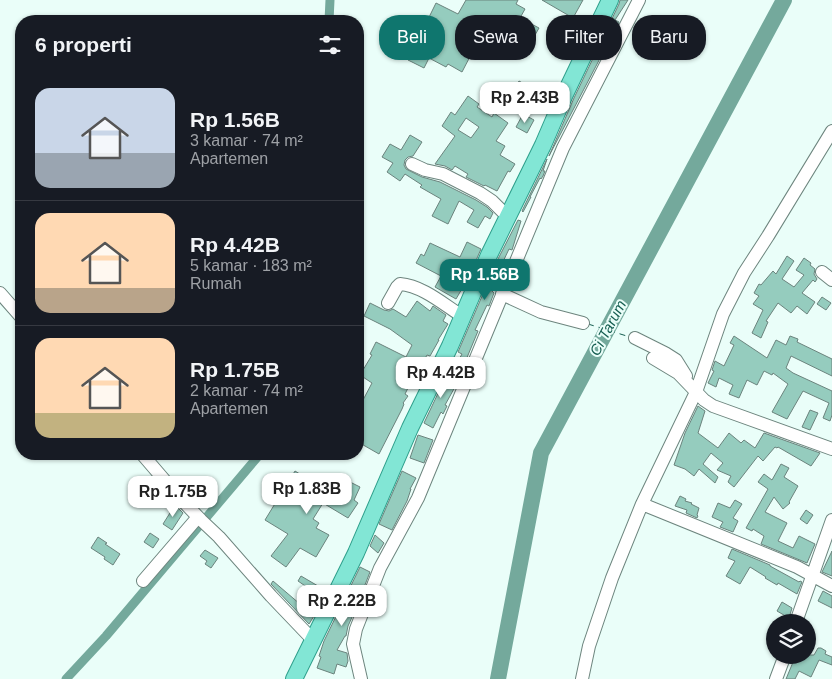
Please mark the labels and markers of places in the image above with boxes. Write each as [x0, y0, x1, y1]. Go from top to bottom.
pin: Rp 2.43B [473, 82, 577, 124]
pin: Rp 1.56B [433, 258, 537, 301]
pin: Rp 4.42B [389, 356, 493, 399]
pin: Rp 1.83B [255, 472, 359, 515]
pin: Rp 1.75B [121, 476, 225, 518]
pin: Rp 2.22B [290, 584, 394, 627]

